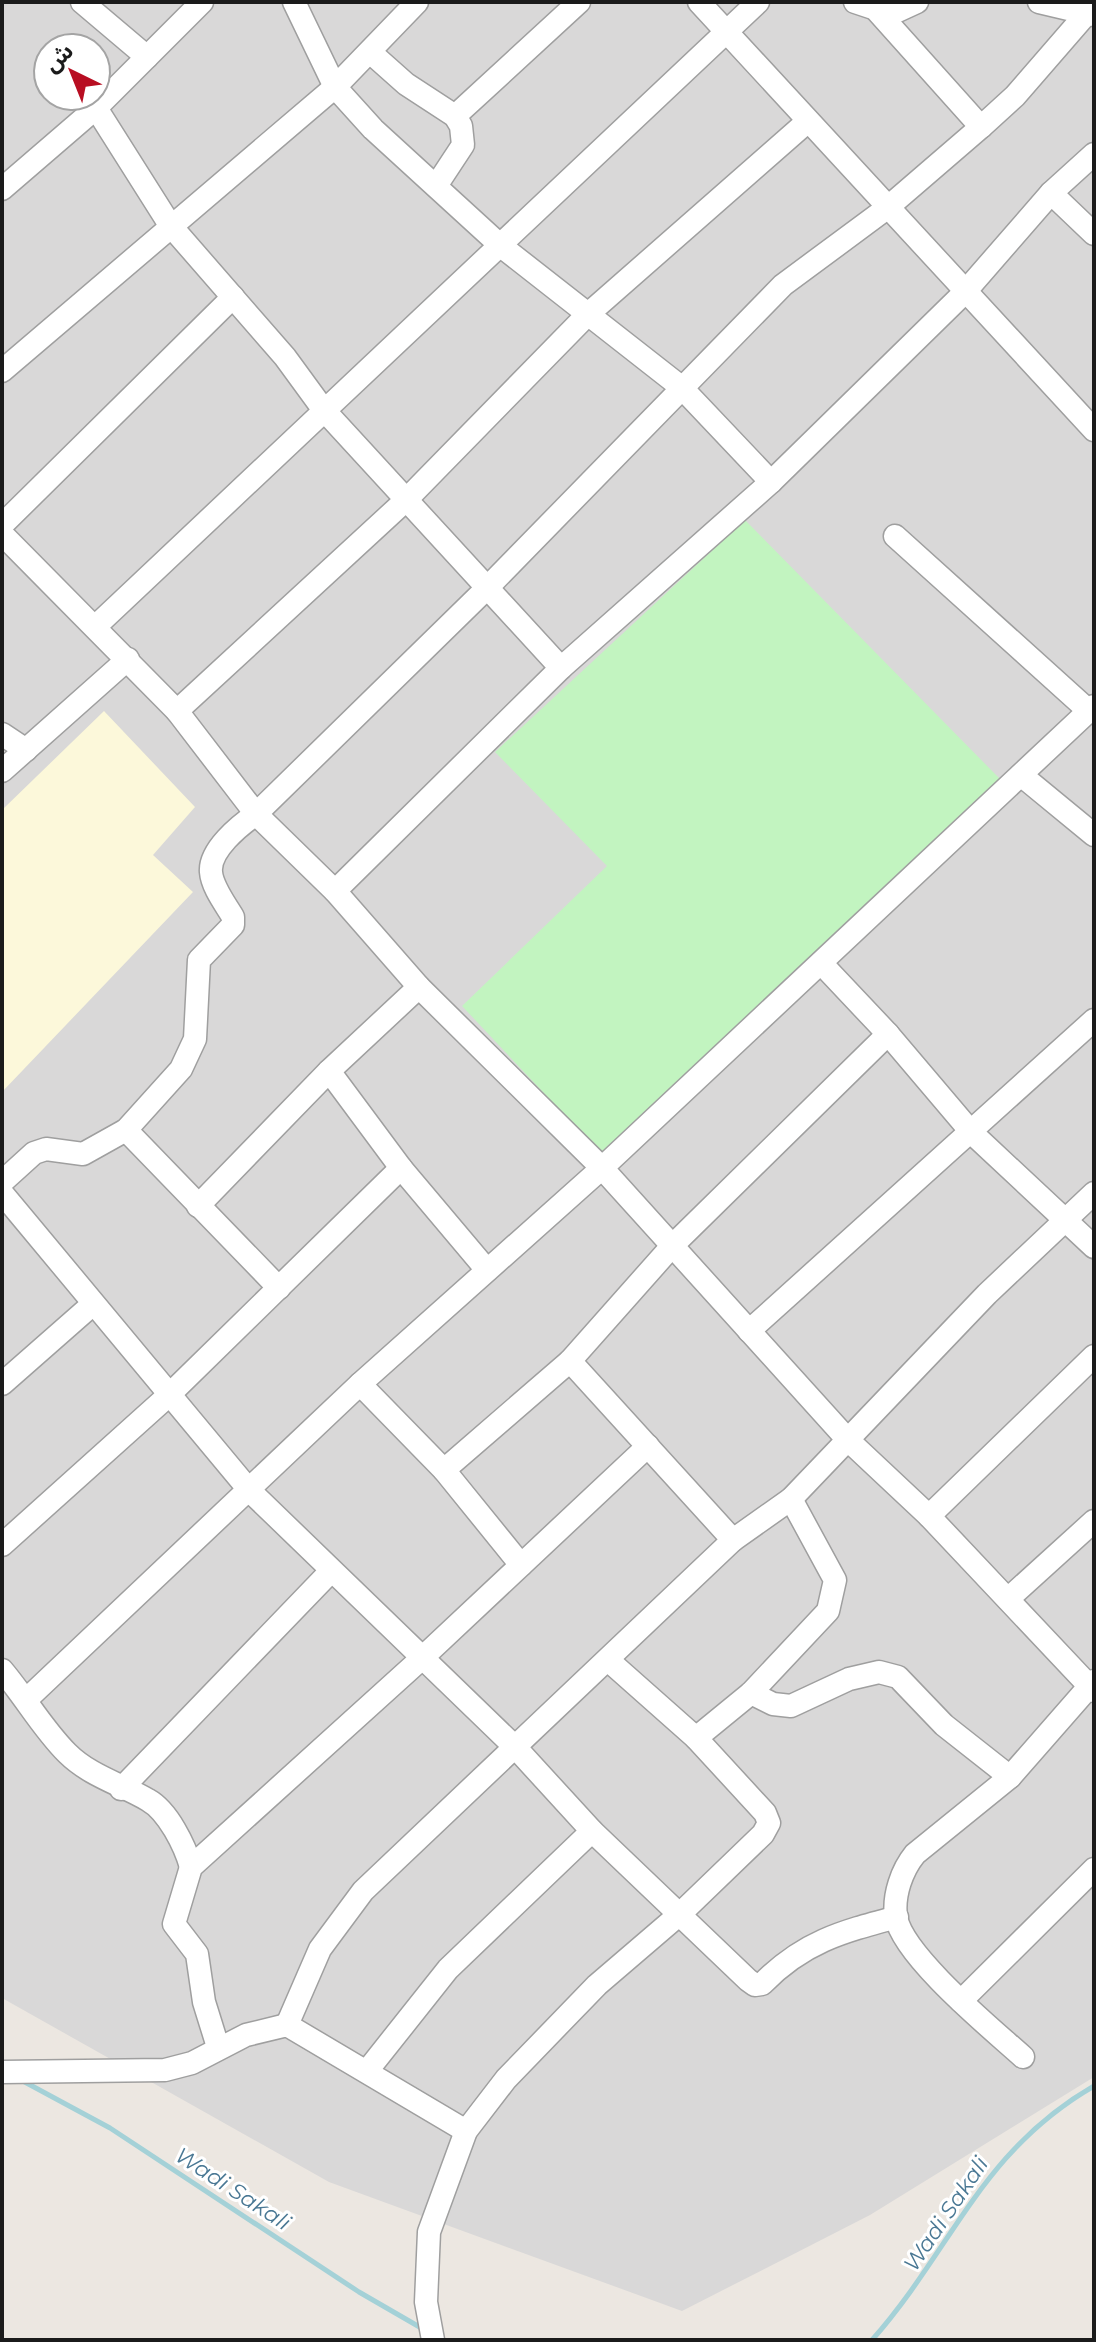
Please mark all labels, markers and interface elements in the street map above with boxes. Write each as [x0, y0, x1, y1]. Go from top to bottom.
north arrow [32, 32, 112, 112]
text: ش [38, 38, 79, 78]
water label: Wadi Sakali [170, 2142, 296, 2236]
water label: Wadi Sakali [898, 2152, 994, 2276]

